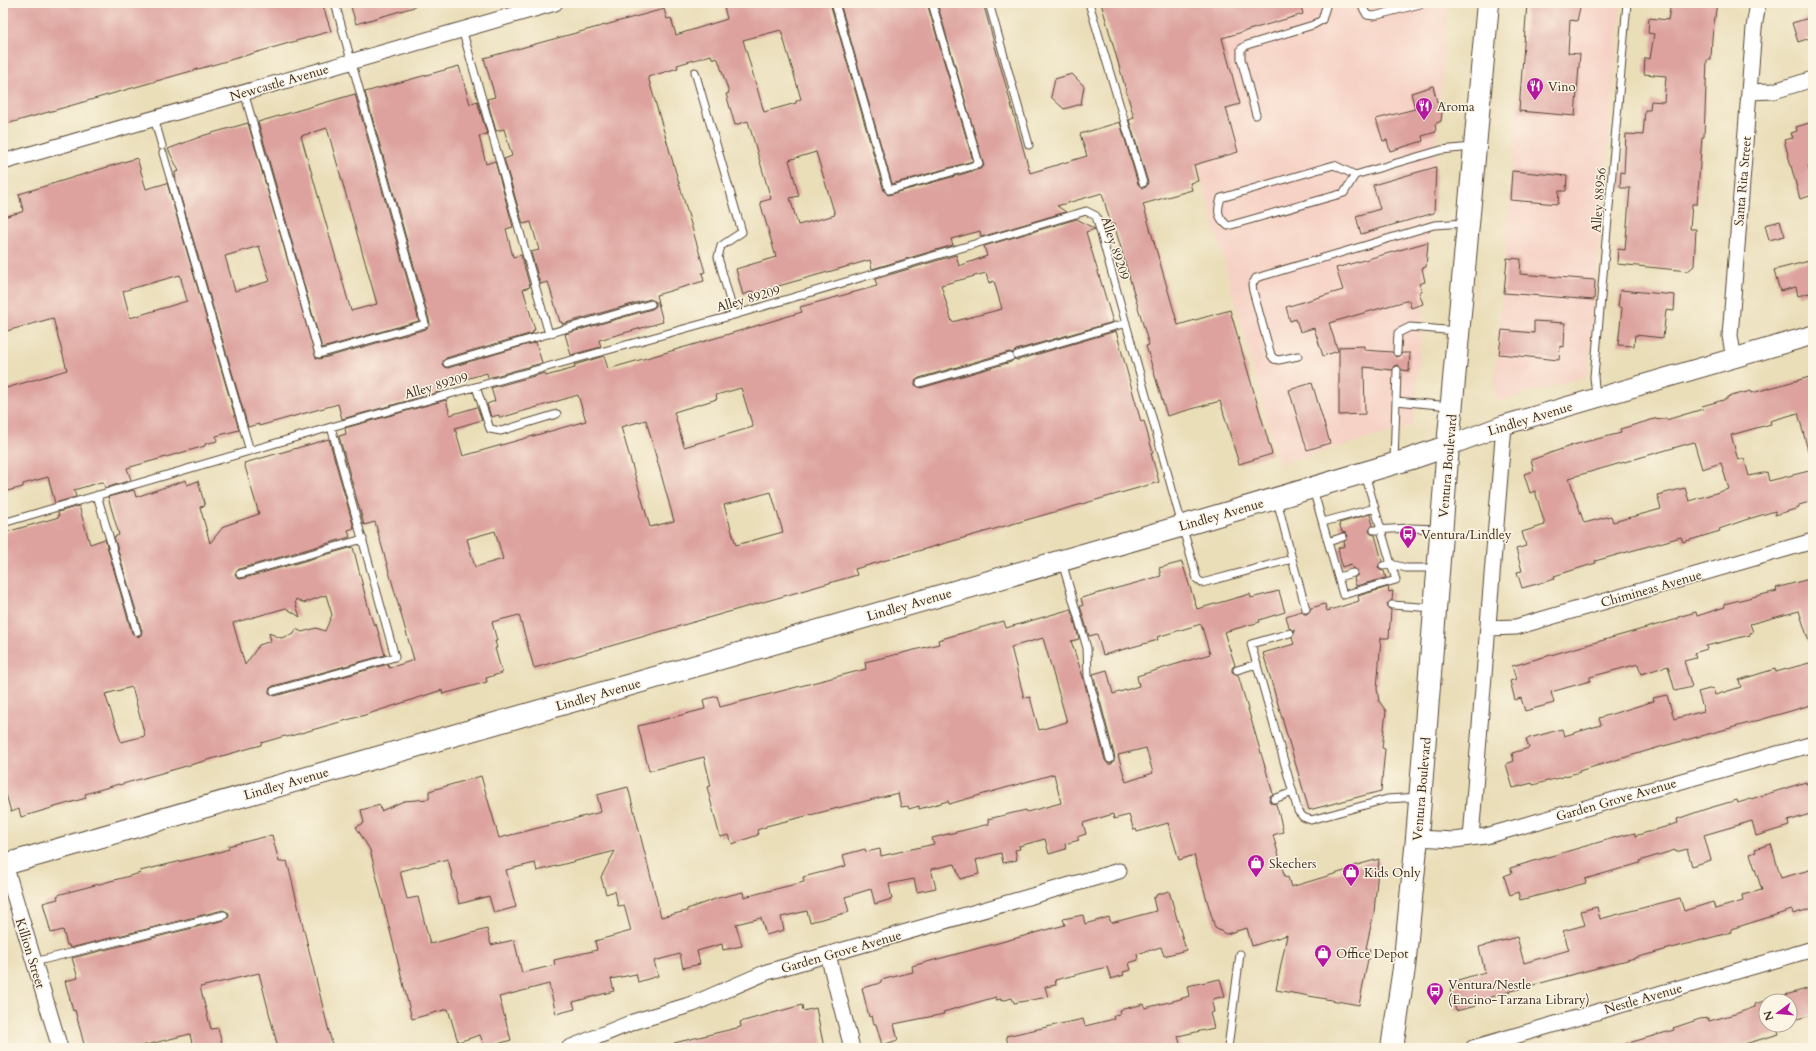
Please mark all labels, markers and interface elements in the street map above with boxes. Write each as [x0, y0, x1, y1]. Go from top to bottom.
street label: Newcastle Avenue [228, 60, 331, 106]
restaurant icon: Vino [1525, 76, 1545, 101]
place label: Vino [1548, 78, 1576, 96]
restaurant icon: Aroma [1414, 96, 1434, 121]
place label: Aroma [1437, 98, 1475, 116]
street label: Santa Rita Street [1730, 136, 1756, 227]
street label: Alley 88956 [1587, 166, 1611, 233]
street label: Alley 89209 [1096, 214, 1134, 283]
street label: Alley 89209 [714, 281, 783, 317]
street label: Alley 89209 [402, 368, 471, 404]
street label: Lindley Avenue [1486, 398, 1575, 440]
street label: Ventura Boulevard [1434, 413, 1462, 519]
street label: Lindley Avenue [1177, 494, 1266, 536]
bus stop icon: Ventura/Lindley [1398, 524, 1418, 549]
place label: Ventura/Lindley [1421, 526, 1512, 544]
street label: Chimineas Avenue [1599, 566, 1704, 612]
street label: Lindley Avenue [865, 584, 954, 626]
street label: Lindley Avenue [554, 674, 643, 716]
street label: Ventura Boulevard [1408, 736, 1436, 842]
street label: Lindley Avenue [242, 763, 331, 805]
street label: Garden Grove Avenue [1554, 774, 1679, 826]
shop icon: Skechers [1246, 853, 1266, 878]
place label: Skechers [1269, 855, 1316, 873]
shop icon: Kids Only [1341, 862, 1361, 887]
place label: Kids Only [1364, 864, 1421, 882]
street label: Killion Street [11, 916, 49, 991]
street label: Garden Grove Avenue [779, 926, 904, 978]
shop icon: Office Depot [1313, 943, 1333, 968]
place label: Office Depot [1336, 945, 1408, 963]
place label: Ventura/Nestle (Encino-Tarzana Library) [1448, 976, 1590, 1009]
street label: Nestle Avenue [1602, 979, 1684, 1019]
bus stop icon: Ventura/Nestle (Encino-Tarzana Library) [1425, 981, 1445, 1006]
north arrow [1758, 993, 1798, 1033]
text: N [1760, 1009, 1777, 1022]

